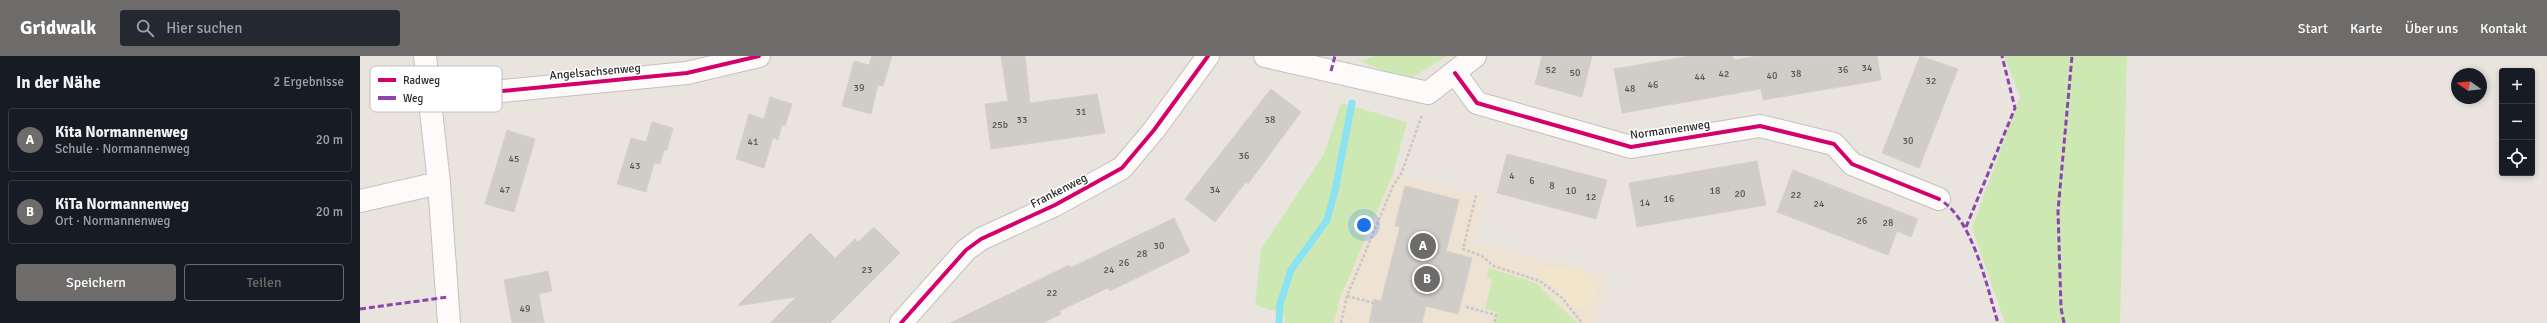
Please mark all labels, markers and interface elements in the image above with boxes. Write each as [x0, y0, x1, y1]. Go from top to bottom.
search box [120, 10, 400, 46]
text: Gridwalk [20, 16, 96, 40]
icon: search [134, 17, 156, 39]
text: Hier suchen [166, 19, 242, 37]
text: Start [2298, 20, 2328, 37]
text: Karte [2350, 20, 2383, 37]
text: Über uns [2405, 20, 2458, 37]
text: Kontakt [2480, 20, 2527, 37]
street label: Angelsachsenweg [549, 61, 641, 83]
house number: 34 [1862, 62, 1873, 74]
house number: 52 [1546, 64, 1556, 76]
house number: 36 [1838, 64, 1848, 76]
legend [370, 66, 502, 112]
house number: 50 [1570, 67, 1580, 79]
house number: 42 [1719, 68, 1729, 80]
house number: 38 [1791, 68, 1801, 80]
north arrow [2451, 68, 2487, 104]
map controls [2499, 68, 2535, 176]
button: + [2499, 68, 2535, 104]
house number: 40 [1767, 70, 1777, 82]
house number: 44 [1695, 71, 1706, 83]
text: In der Nähe [16, 72, 101, 93]
text: 2 Ergebnisse [273, 74, 344, 90]
text: Radweg [403, 74, 440, 87]
house number: 32 [1926, 75, 1936, 87]
house number: 46 [1648, 79, 1658, 91]
house number: 39 [854, 82, 864, 94]
house number: 48 [1625, 83, 1635, 95]
text: Weg [403, 92, 423, 105]
button: − [2499, 104, 2535, 140]
house number: 31 [1076, 106, 1086, 118]
house number: 33 [1017, 114, 1027, 126]
house number: 38 [1265, 114, 1275, 126]
street label: Normannenweg [1629, 117, 1711, 143]
house number: 25b [992, 119, 1008, 131]
text: Kita Normannenweg [55, 123, 188, 141]
text: A [26, 132, 34, 148]
text: 20 m [316, 132, 343, 148]
house number: 30 [1903, 135, 1913, 147]
house number: 41 [748, 136, 758, 148]
button: locate [2499, 140, 2535, 176]
text: Schule · Normannenweg [55, 141, 190, 157]
house number: 36 [1239, 150, 1249, 162]
house number: 45 [509, 153, 519, 165]
house number: 43 [630, 160, 640, 172]
street label: Frankenweg [1028, 170, 1090, 212]
house number: 4 [1509, 170, 1515, 182]
house number: 6 [1529, 175, 1535, 187]
house number: 8 [1549, 180, 1555, 192]
house number: 47 [500, 184, 510, 196]
house number: 34 [1210, 184, 1221, 196]
house number: 10 [1566, 185, 1576, 197]
house number: 18 [1710, 185, 1720, 197]
house number: 20 [1735, 188, 1745, 200]
house number: 22 [1791, 189, 1801, 201]
house number: 12 [1586, 191, 1596, 203]
house number: 16 [1664, 193, 1674, 205]
text: KiTa Normannenweg [55, 195, 189, 213]
house number: 14 [1640, 197, 1651, 209]
house number: 24 [1814, 198, 1825, 210]
text: B [26, 204, 34, 220]
text: 20 m [316, 204, 343, 220]
text: Ort · Normannenweg [55, 213, 170, 229]
your location [1354, 215, 1374, 235]
house number: 26 [1857, 215, 1867, 227]
house number: 28 [1883, 217, 1893, 229]
pin: A [1410, 231, 1436, 261]
house number: 30 [1154, 240, 1164, 252]
house number: 28 [1137, 248, 1147, 260]
house number: 26 [1119, 257, 1129, 269]
button: Speichern [16, 264, 176, 301]
button: Teilen [184, 264, 344, 301]
house number: 23 [862, 264, 872, 276]
house number: 24 [1104, 264, 1115, 276]
pin: B [1414, 264, 1440, 294]
house number: 22 [1047, 287, 1057, 299]
house number: 49 [520, 303, 530, 315]

